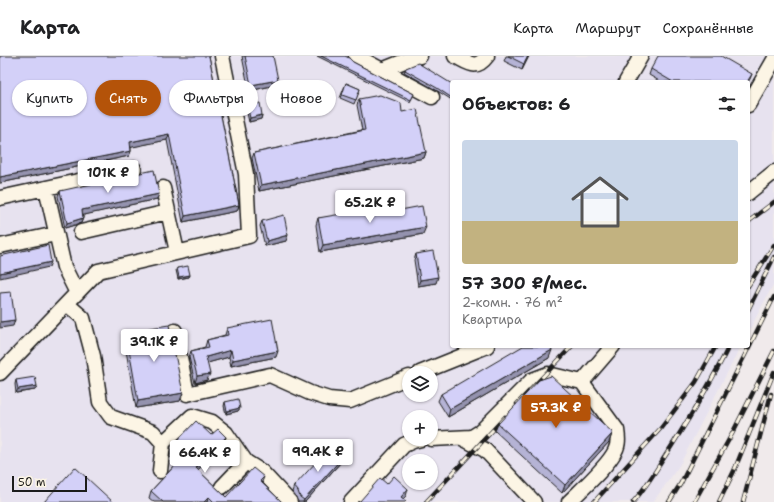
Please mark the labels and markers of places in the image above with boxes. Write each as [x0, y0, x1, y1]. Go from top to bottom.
pin: 101K ₽ [75, 160, 141, 194]
pin: 65.2K ₽ [333, 190, 407, 224]
pin: 39.1K ₽ [117, 329, 191, 363]
pin: 57.3K ₽ [519, 395, 593, 429]
pin: 99.4K ₽ [281, 439, 355, 473]
pin: 66.4K ₽ [168, 440, 242, 474]

